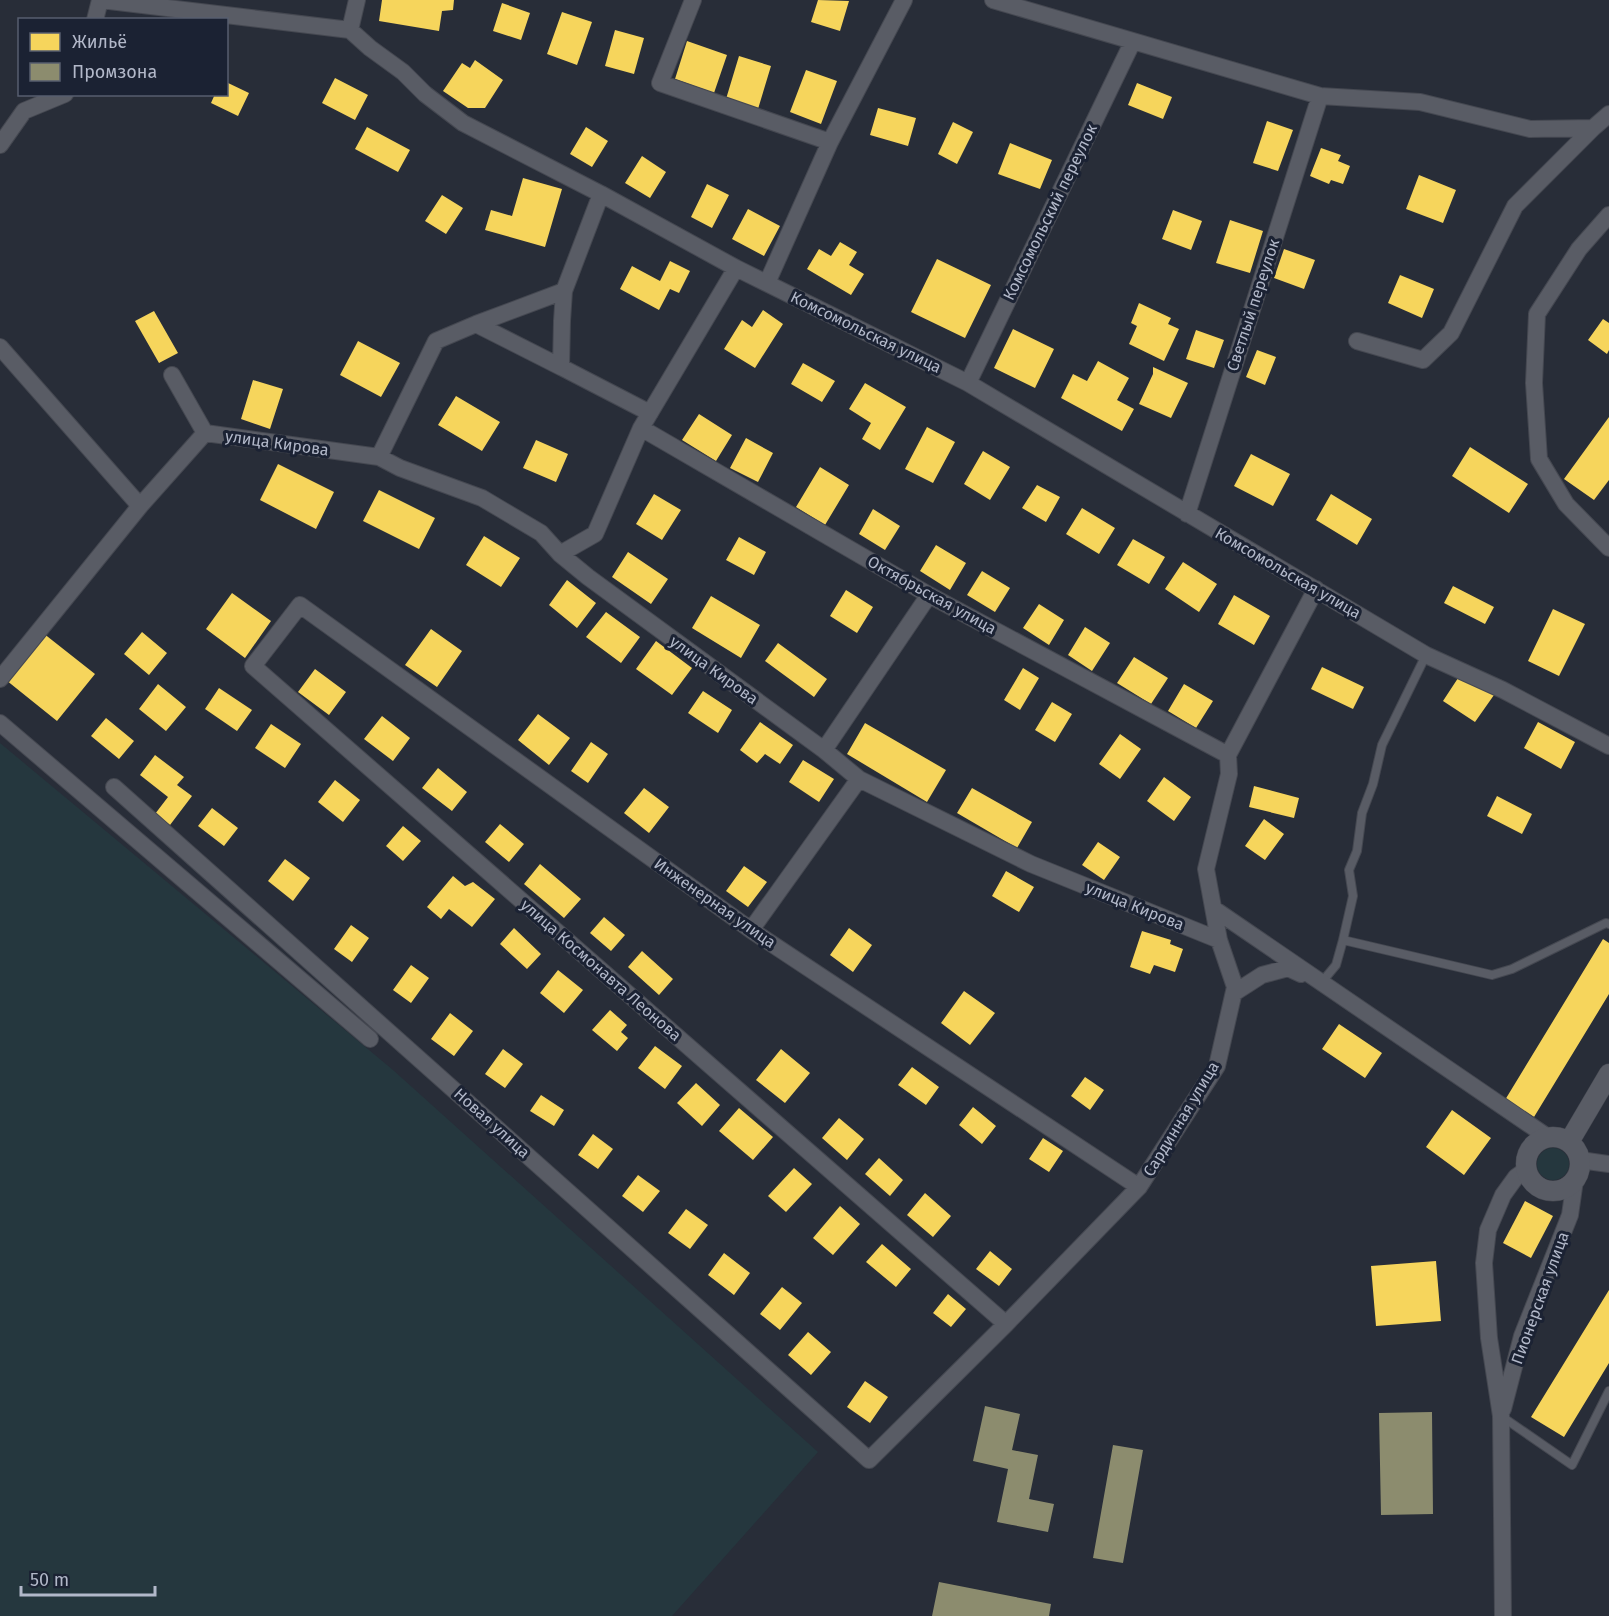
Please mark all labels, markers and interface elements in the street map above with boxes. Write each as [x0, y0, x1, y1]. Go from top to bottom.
legend [18, 18, 228, 96]
text: Жильё [72, 31, 127, 53]
text: Промзона [72, 61, 157, 83]
street label: Комсомольский переулок [999, 120, 1101, 303]
street label: Светлый переулок [1223, 236, 1284, 374]
street label: Комсомольская улица [788, 287, 944, 377]
street label: улица Кирова [224, 426, 330, 460]
street label: Комсомольская улица [1212, 523, 1364, 623]
street label: Октябрьская улица [864, 552, 1000, 638]
street label: улица Кирова [666, 632, 762, 708]
street label: Инженерная улица [651, 854, 779, 952]
street label: улица Кирова [1083, 878, 1187, 934]
street label: улица Космонавта Леонова [517, 895, 685, 1045]
street label: Сардинная улица [1139, 1058, 1223, 1180]
street label: Новая улица [450, 1084, 534, 1162]
street label: Пионерская улица [1507, 1229, 1573, 1367]
scale bar [21, 1559, 154, 1597]
text: 50 m [30, 1569, 69, 1591]

